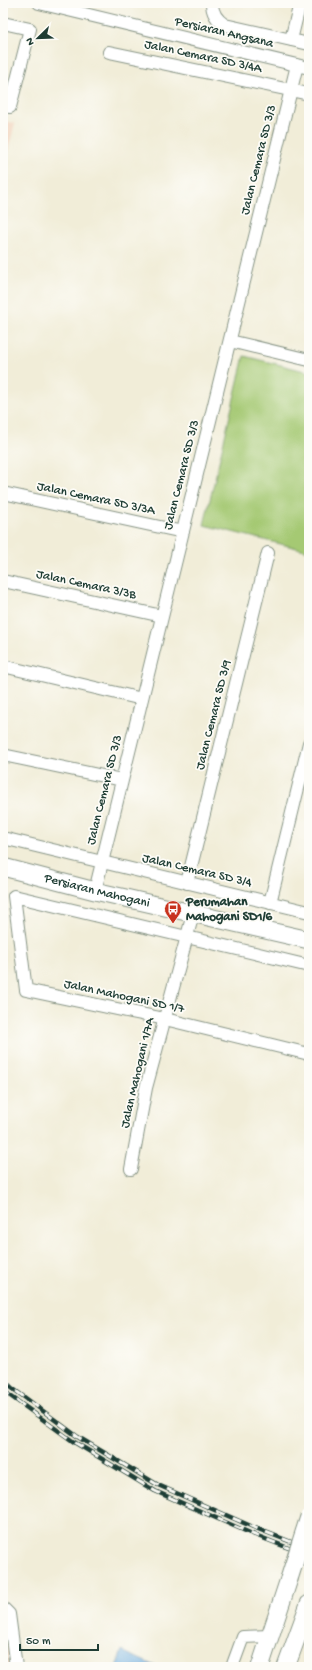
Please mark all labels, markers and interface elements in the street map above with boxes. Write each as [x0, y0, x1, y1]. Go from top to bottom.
street label: Persiaran Angsana [172, 14, 276, 52]
north arrow [18, 18, 58, 58]
text: N [24, 35, 38, 47]
street label: Jalan Cemara SD 3/4A [143, 37, 264, 77]
street label: Jalan Cemara SD 3/3 [238, 103, 280, 217]
street label: Jalan Cemara SD 3/3 [161, 418, 203, 532]
street label: Jalan Cemara SD 3/3A [36, 479, 158, 519]
street label: Jalan Cemara 3/3B [35, 567, 138, 603]
street label: Jalan Cemara SD 3/9 [193, 658, 235, 771]
street label: Jalan Cemara SD 3/3 [84, 733, 126, 847]
street label: Jalan Cemara SD 3/4 [141, 851, 253, 891]
street label: Persiaran Mahogani [42, 870, 151, 911]
place label: Perumahan Mahogani SD1/6 [185, 895, 273, 925]
bus stop icon: Perumahan Mahogani SD1/6 [163, 899, 183, 924]
street label: Jalan Mahogani SD 1/7 [62, 977, 187, 1017]
street label: Jalan Mahogani 1/7A [118, 1015, 158, 1130]
scale bar [20, 1626, 98, 1652]
text: 50 m [26, 1635, 51, 1649]

